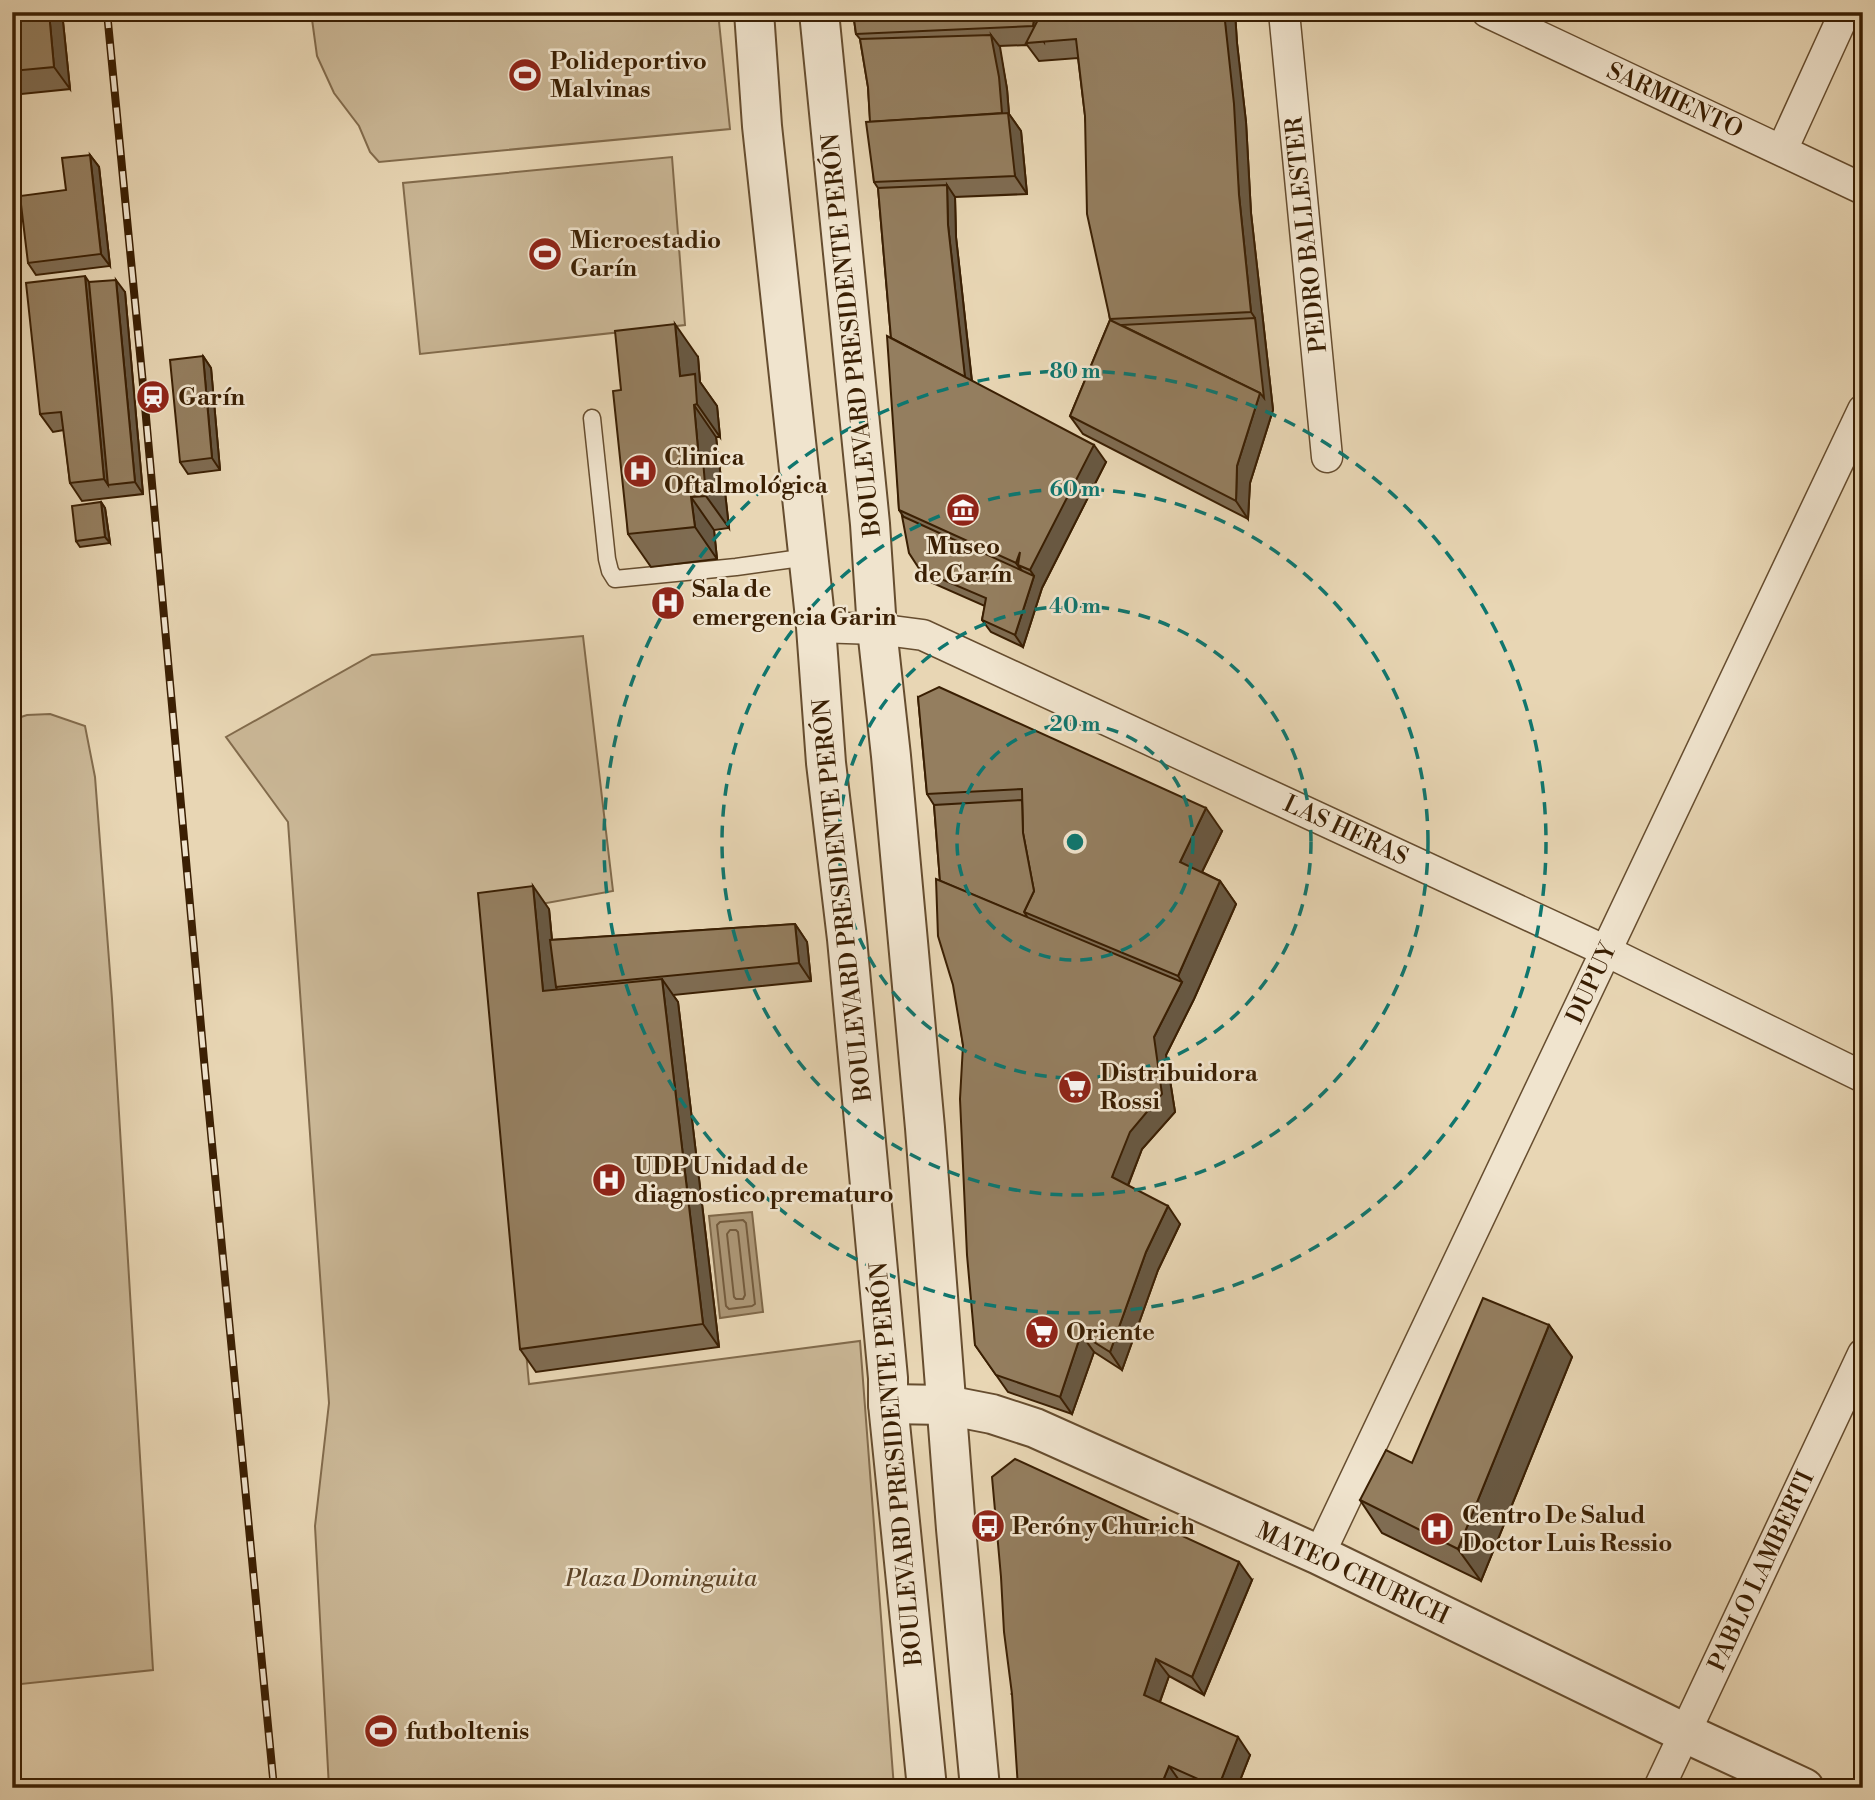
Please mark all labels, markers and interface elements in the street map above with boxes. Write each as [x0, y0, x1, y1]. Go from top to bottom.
place label: Polideportivo Malvinas [550, 47, 707, 105]
sports icon: Polideportivo Malvinas [506, 56, 544, 94]
street label: SARMIENTO [1602, 56, 1747, 146]
street label: PEDRO BALLESTER [1280, 114, 1334, 354]
street label: BOULEVARD PRESIDENTE PERÓN [814, 132, 888, 539]
place label: Microestadio Garín [570, 226, 721, 284]
sports icon: Microestadio Garín [526, 235, 564, 273]
text: 80 m [1049, 359, 1101, 385]
station icon: Garín [134, 378, 172, 416]
place label: Garín [178, 383, 245, 413]
place label: Clinica Oftalmológica [664, 443, 829, 501]
hospital icon: Clinica Oftalmológica [621, 452, 659, 490]
text: 60 m [1050, 477, 1100, 503]
museum icon: Museo de Garín [944, 491, 982, 529]
place label: Museo de Garín [914, 532, 1013, 590]
place label: Sala de emergencia Garin [692, 575, 897, 633]
hospital icon: Sala de emergencia Garin [649, 584, 687, 622]
text: 40 m [1049, 594, 1101, 620]
street label: BOULEVARD PRESIDENTE PERÓN [805, 697, 879, 1104]
text: 20 m [1050, 712, 1100, 738]
street label: LAS HERAS [1278, 789, 1413, 873]
centre of rings [1063, 830, 1087, 854]
street label: DUPUY [1560, 937, 1624, 1029]
place label: Distribuidora Rossi [1100, 1059, 1259, 1117]
supermarket icon: Distribuidora Rossi [1056, 1068, 1094, 1106]
place label: UDP Unidad de diagnostico prematuro [634, 1152, 894, 1210]
hospital icon: UDP Unidad de diagnostico prematuro [590, 1161, 628, 1199]
street label: BOULEVARD PRESIDENTE PERÓN [862, 1261, 930, 1668]
supermarket icon: Oriente [1023, 1313, 1061, 1351]
place label: Oriente [1066, 1318, 1155, 1348]
street label: PABLO LAMBERTI [1702, 1467, 1821, 1676]
place label: Centro De Salud Doctor Luis Ressio [1462, 1501, 1672, 1559]
bus stop icon: Perón y Churich [969, 1507, 1007, 1545]
hospital icon: Centro De Salud Doctor Luis Ressio [1418, 1510, 1456, 1548]
place label: Perón y Churich [1012, 1512, 1195, 1542]
street label: MATEO CHURICH [1251, 1516, 1454, 1632]
park label: Plaza Dominguita [564, 1564, 758, 1594]
sports icon: futboltenis [362, 1712, 400, 1750]
place label: futboltenis [406, 1717, 529, 1747]

